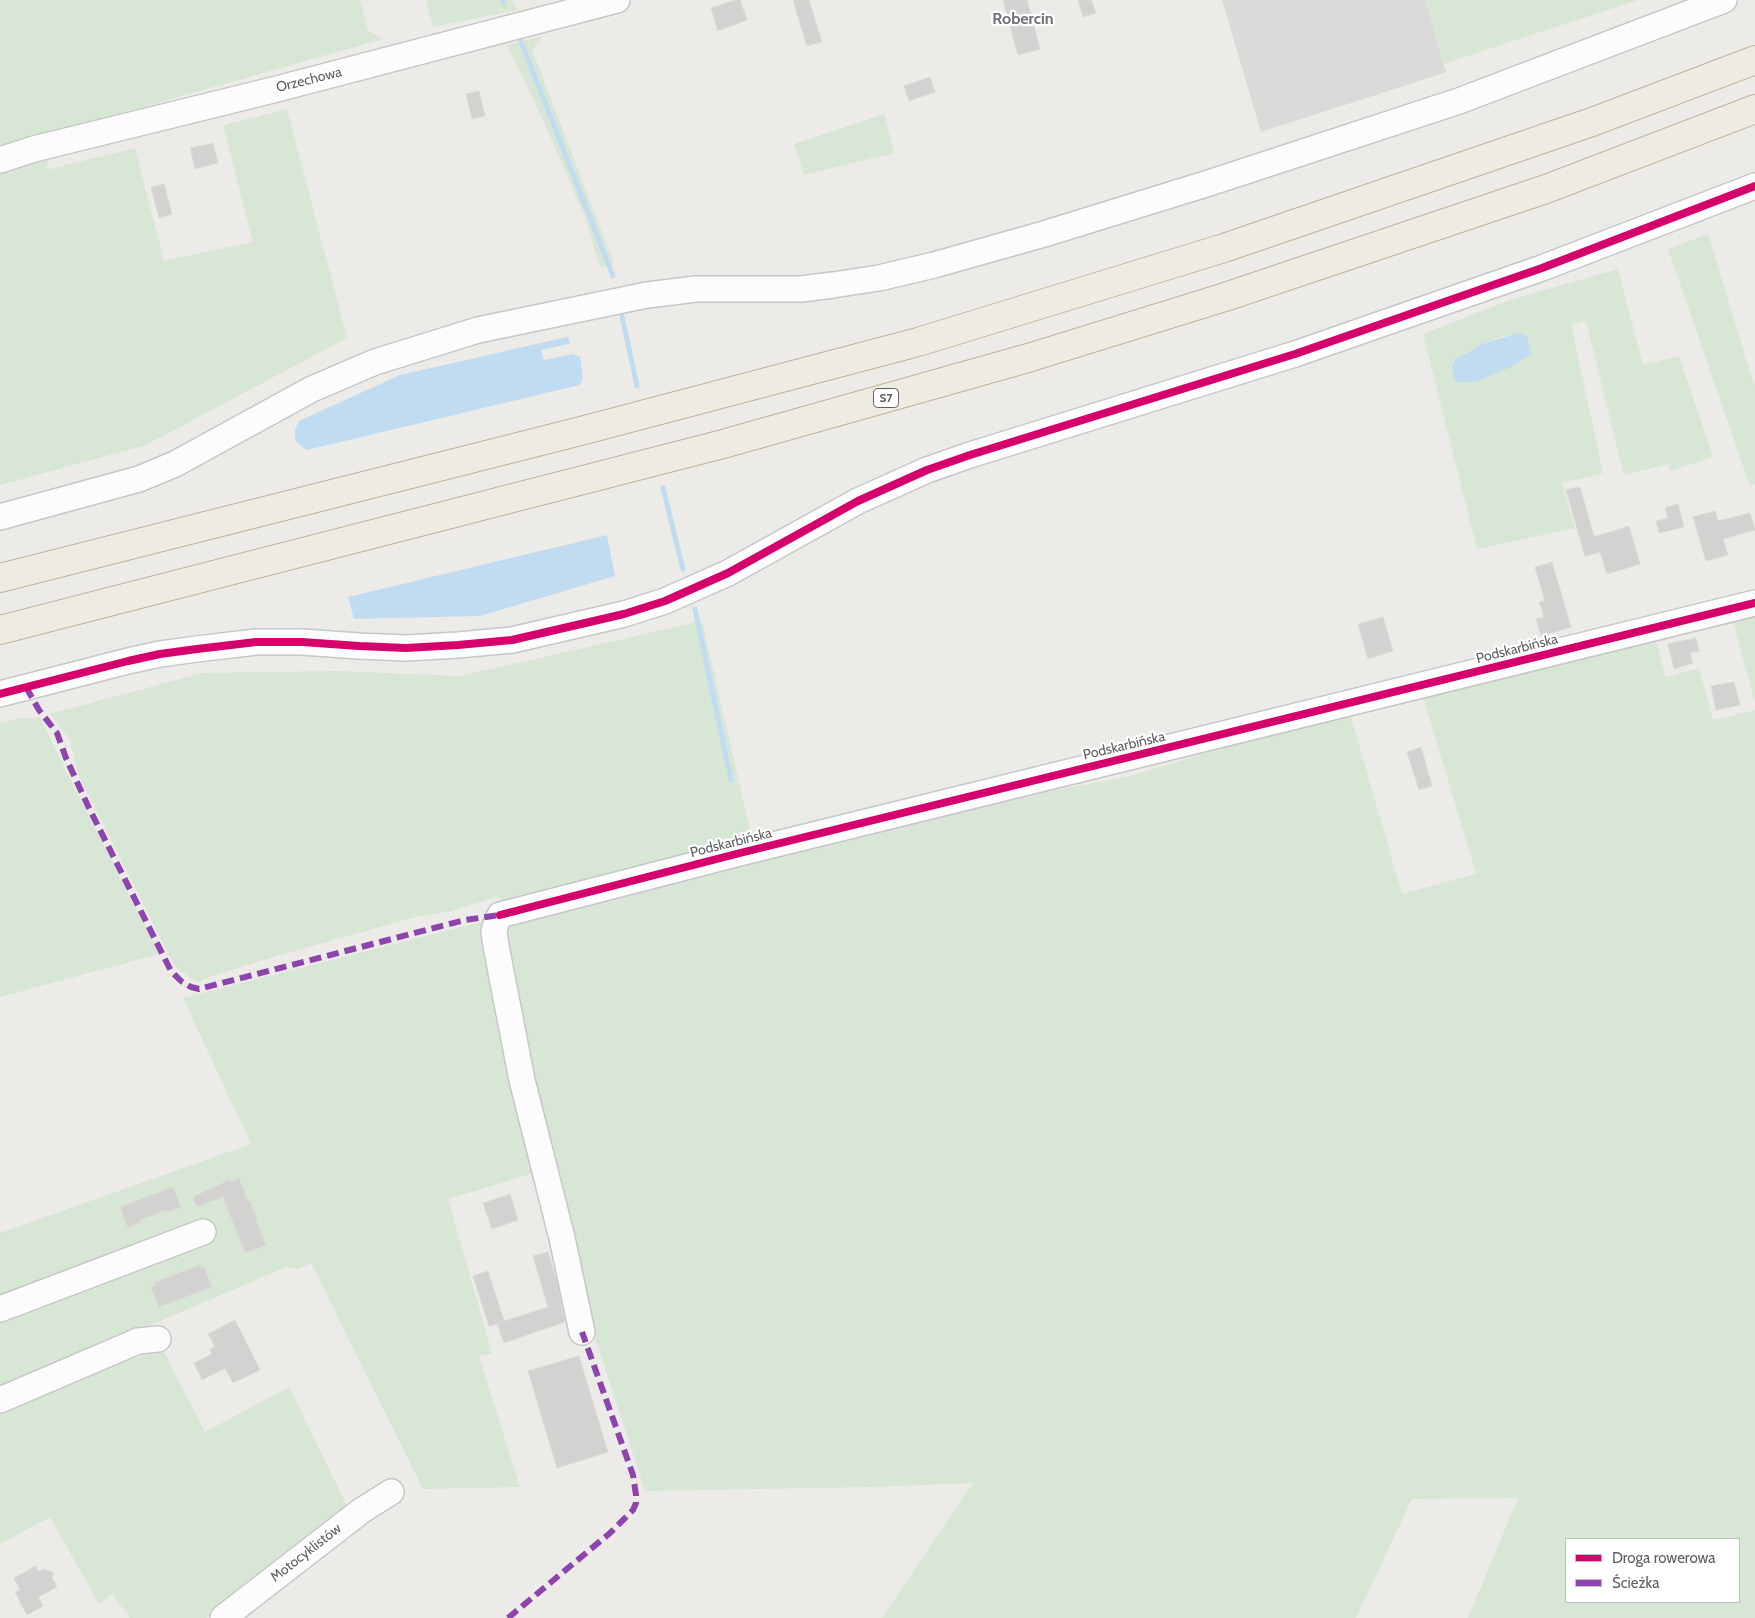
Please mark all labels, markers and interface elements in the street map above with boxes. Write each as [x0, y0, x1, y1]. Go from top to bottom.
district label: Robercin [992, 9, 1054, 29]
street label: Orzechowa [274, 64, 344, 96]
road number: S7 [874, 388, 898, 408]
street label: Podskarbińska [1474, 631, 1560, 667]
street label: Podskarbińska [1081, 728, 1167, 764]
street label: Podskarbińska [688, 825, 774, 861]
street label: Motocyklistów [267, 1520, 345, 1586]
legend [1565, 1538, 1740, 1603]
text: Droga rowerowa [1612, 1549, 1716, 1567]
text: Ścieżka [1612, 1574, 1659, 1592]

